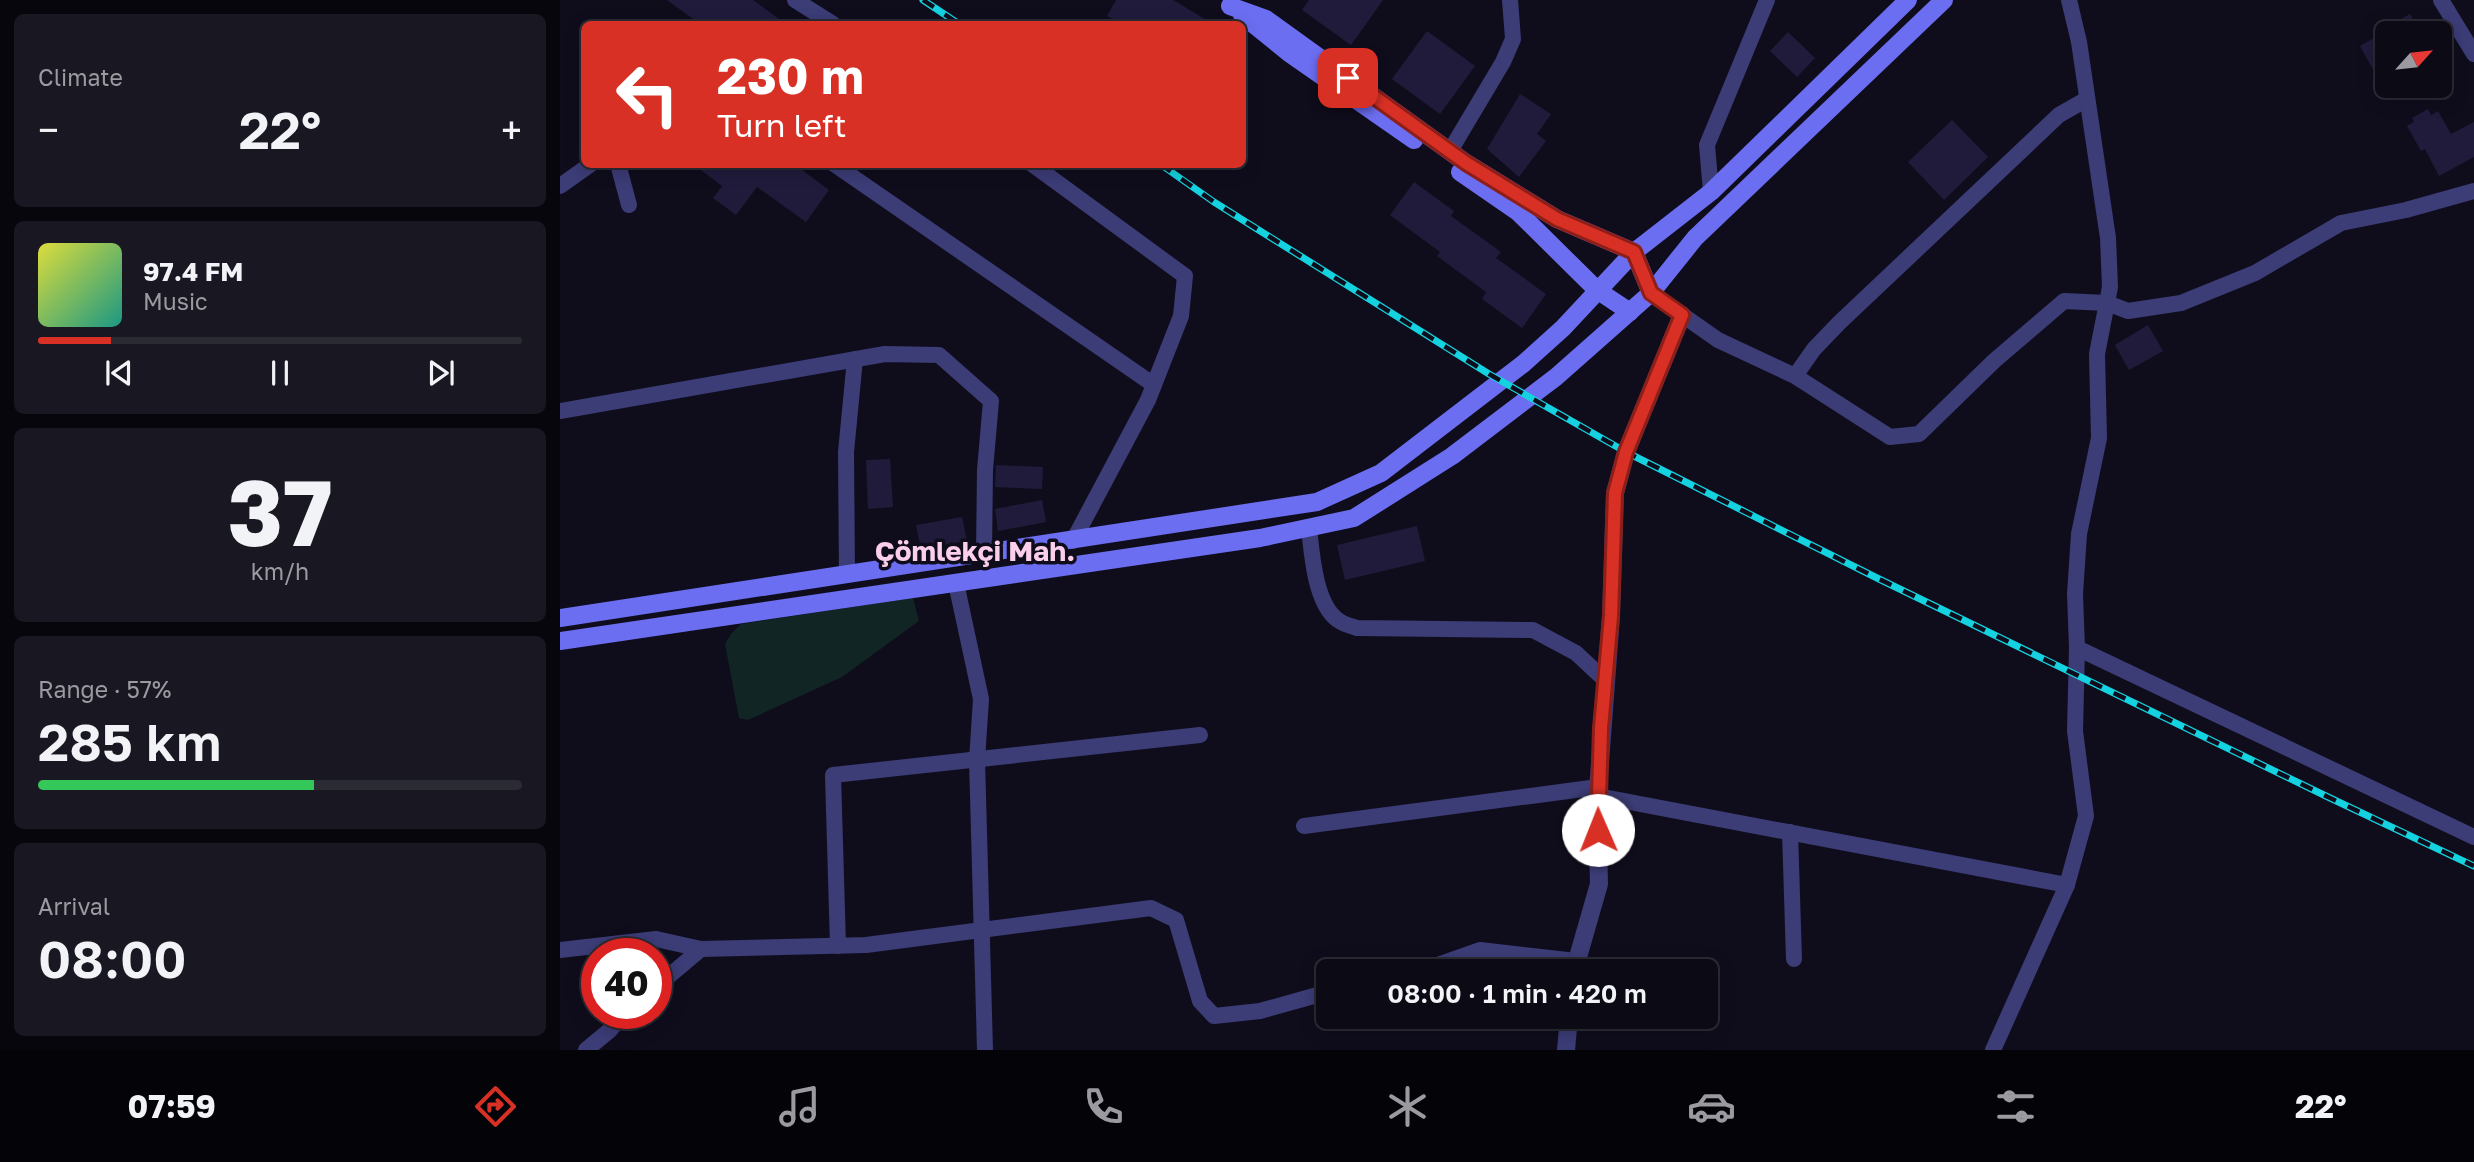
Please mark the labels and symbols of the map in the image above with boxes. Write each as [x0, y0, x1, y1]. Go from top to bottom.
north arrow [2375, 21, 2452, 98]
pin [1318, 48, 1378, 108]
district label: Çömlekçi Mah. [875, 534, 1075, 567]
position arrow [1561, 793, 1635, 867]
speed limit sign: 40 [581, 938, 672, 1029]

